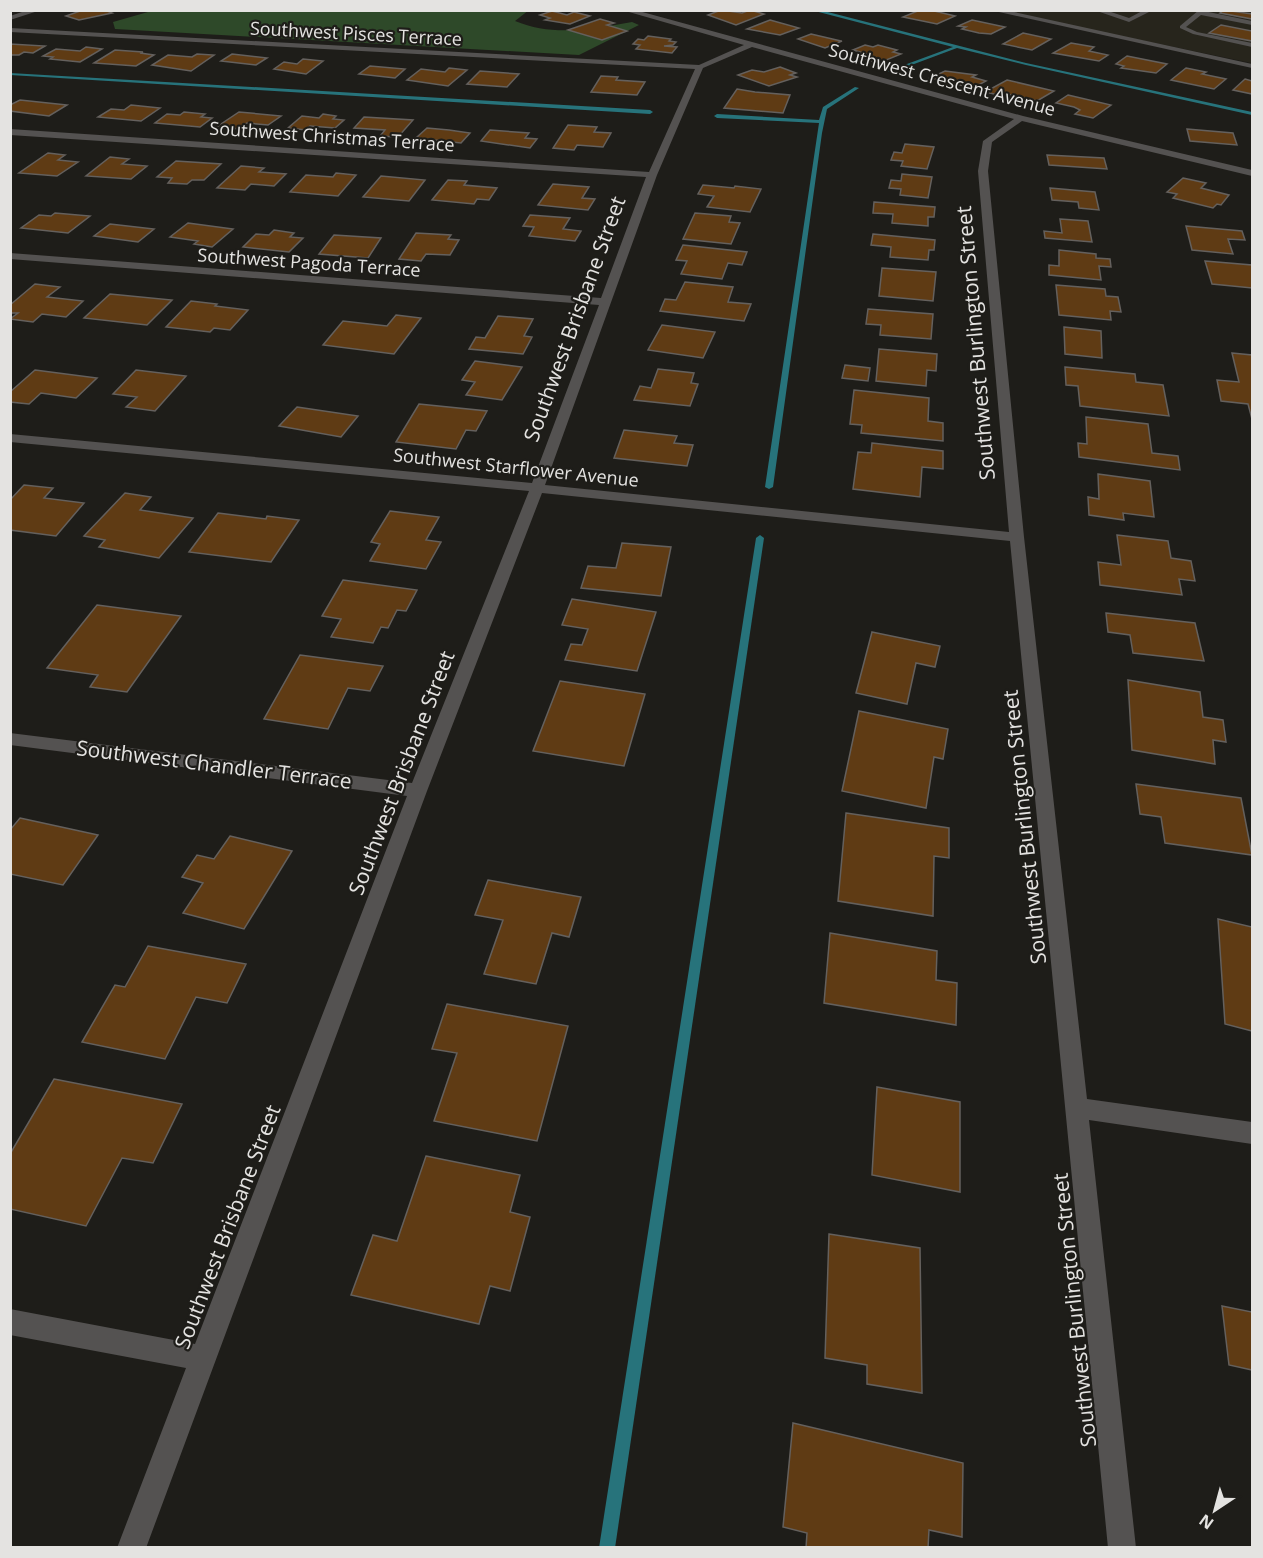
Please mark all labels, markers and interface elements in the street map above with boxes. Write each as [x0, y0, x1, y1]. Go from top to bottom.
street label: Southwest Pisces Terrace [249, 15, 463, 51]
street label: Southwest Crescent Avenue [826, 37, 1058, 121]
street label: Southwest Christmas Terrace [209, 115, 455, 157]
street label: Southwest Brisbane Street [517, 192, 632, 445]
street label: Southwest Burlington Street [949, 205, 1001, 481]
street label: Southwest Pagoda Terrace [197, 242, 421, 282]
street label: Southwest Starflower Avenue [392, 442, 640, 492]
street label: Southwest Brisbane Street [342, 647, 461, 899]
street label: Southwest Burlington Street [996, 689, 1052, 966]
street label: Southwest Chandler Terrace [75, 733, 353, 795]
street label: Southwest Brisbane Street [168, 1101, 287, 1353]
street label: Southwest Burlington Street [1046, 1172, 1102, 1449]
north arrow [1185, 1480, 1245, 1540]
text: N [1194, 1509, 1218, 1535]

